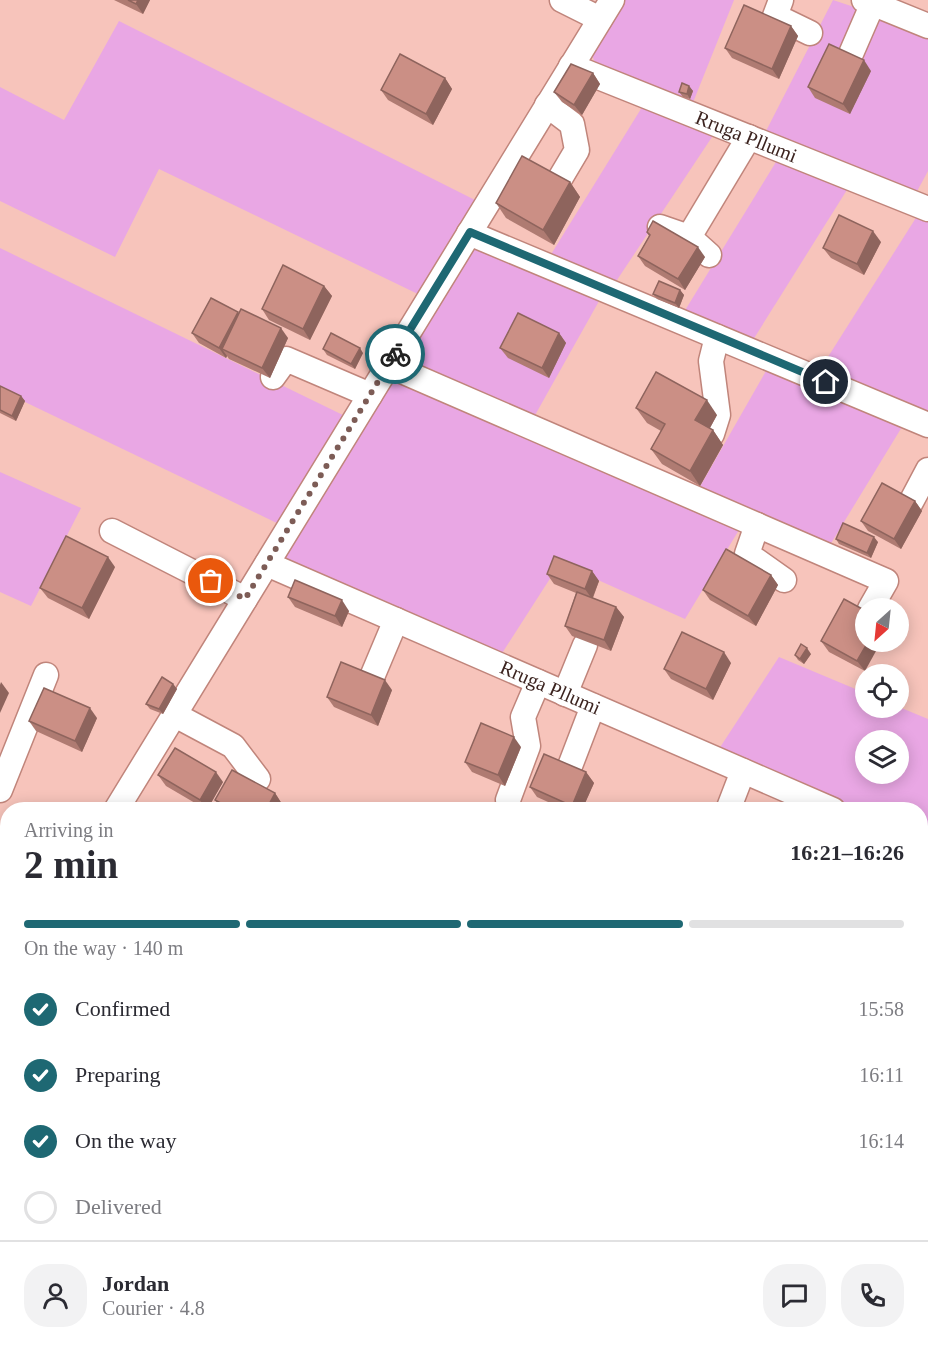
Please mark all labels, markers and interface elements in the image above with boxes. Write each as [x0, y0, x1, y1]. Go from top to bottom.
street label: Rruga Pllumi [693, 106, 801, 167]
courier [365, 324, 425, 384]
icon: bike [379, 338, 412, 371]
pin [800, 356, 851, 407]
icon: home [809, 365, 842, 398]
pin [185, 555, 236, 606]
icon: bag [194, 564, 227, 597]
north arrow [855, 598, 909, 652]
map controls [855, 598, 909, 784]
street label: Rruga Pllumi [497, 656, 604, 719]
button: locate [855, 664, 909, 718]
button: layers [855, 730, 909, 784]
text: Arriving in [24, 819, 113, 841]
text: 16:21–16:26 [790, 840, 904, 865]
text: 2 min [24, 843, 118, 886]
text: On the way · 140 m [24, 937, 183, 959]
icon: check [24, 993, 57, 1026]
text: Confirmed [75, 996, 170, 1021]
text: 15:58 [858, 998, 904, 1020]
icon: check [24, 1059, 57, 1092]
text: Preparing [75, 1062, 161, 1087]
text: 16:11 [859, 1064, 904, 1086]
icon: check [24, 1125, 57, 1158]
text: On the way [75, 1128, 176, 1153]
text: 16:14 [858, 1130, 904, 1152]
text: Delivered [75, 1194, 162, 1219]
button: person [24, 1264, 87, 1327]
button: chat [763, 1264, 826, 1327]
button: phone [841, 1264, 904, 1327]
text: Jordan [102, 1271, 169, 1296]
text: Courier · 4.8 [102, 1297, 205, 1319]

